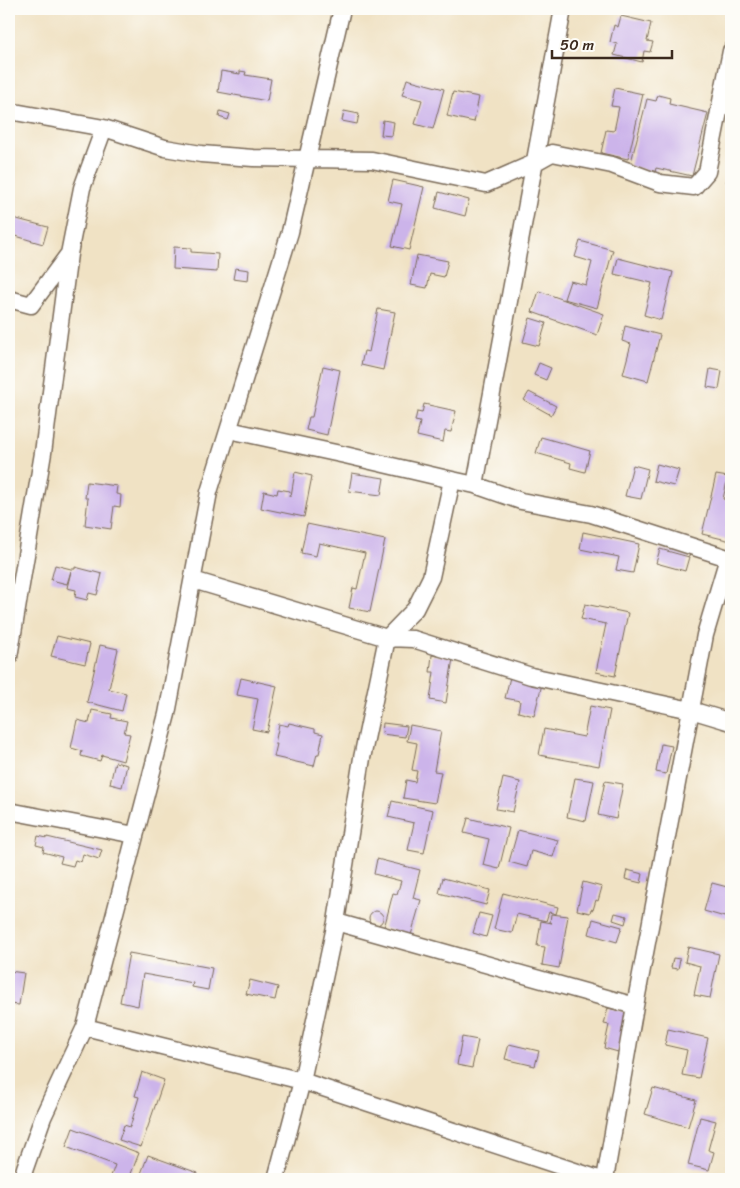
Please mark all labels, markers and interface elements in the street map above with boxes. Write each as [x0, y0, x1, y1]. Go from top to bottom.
scale bar [552, 28, 672, 60]
text: 50 m [560, 32, 595, 58]

